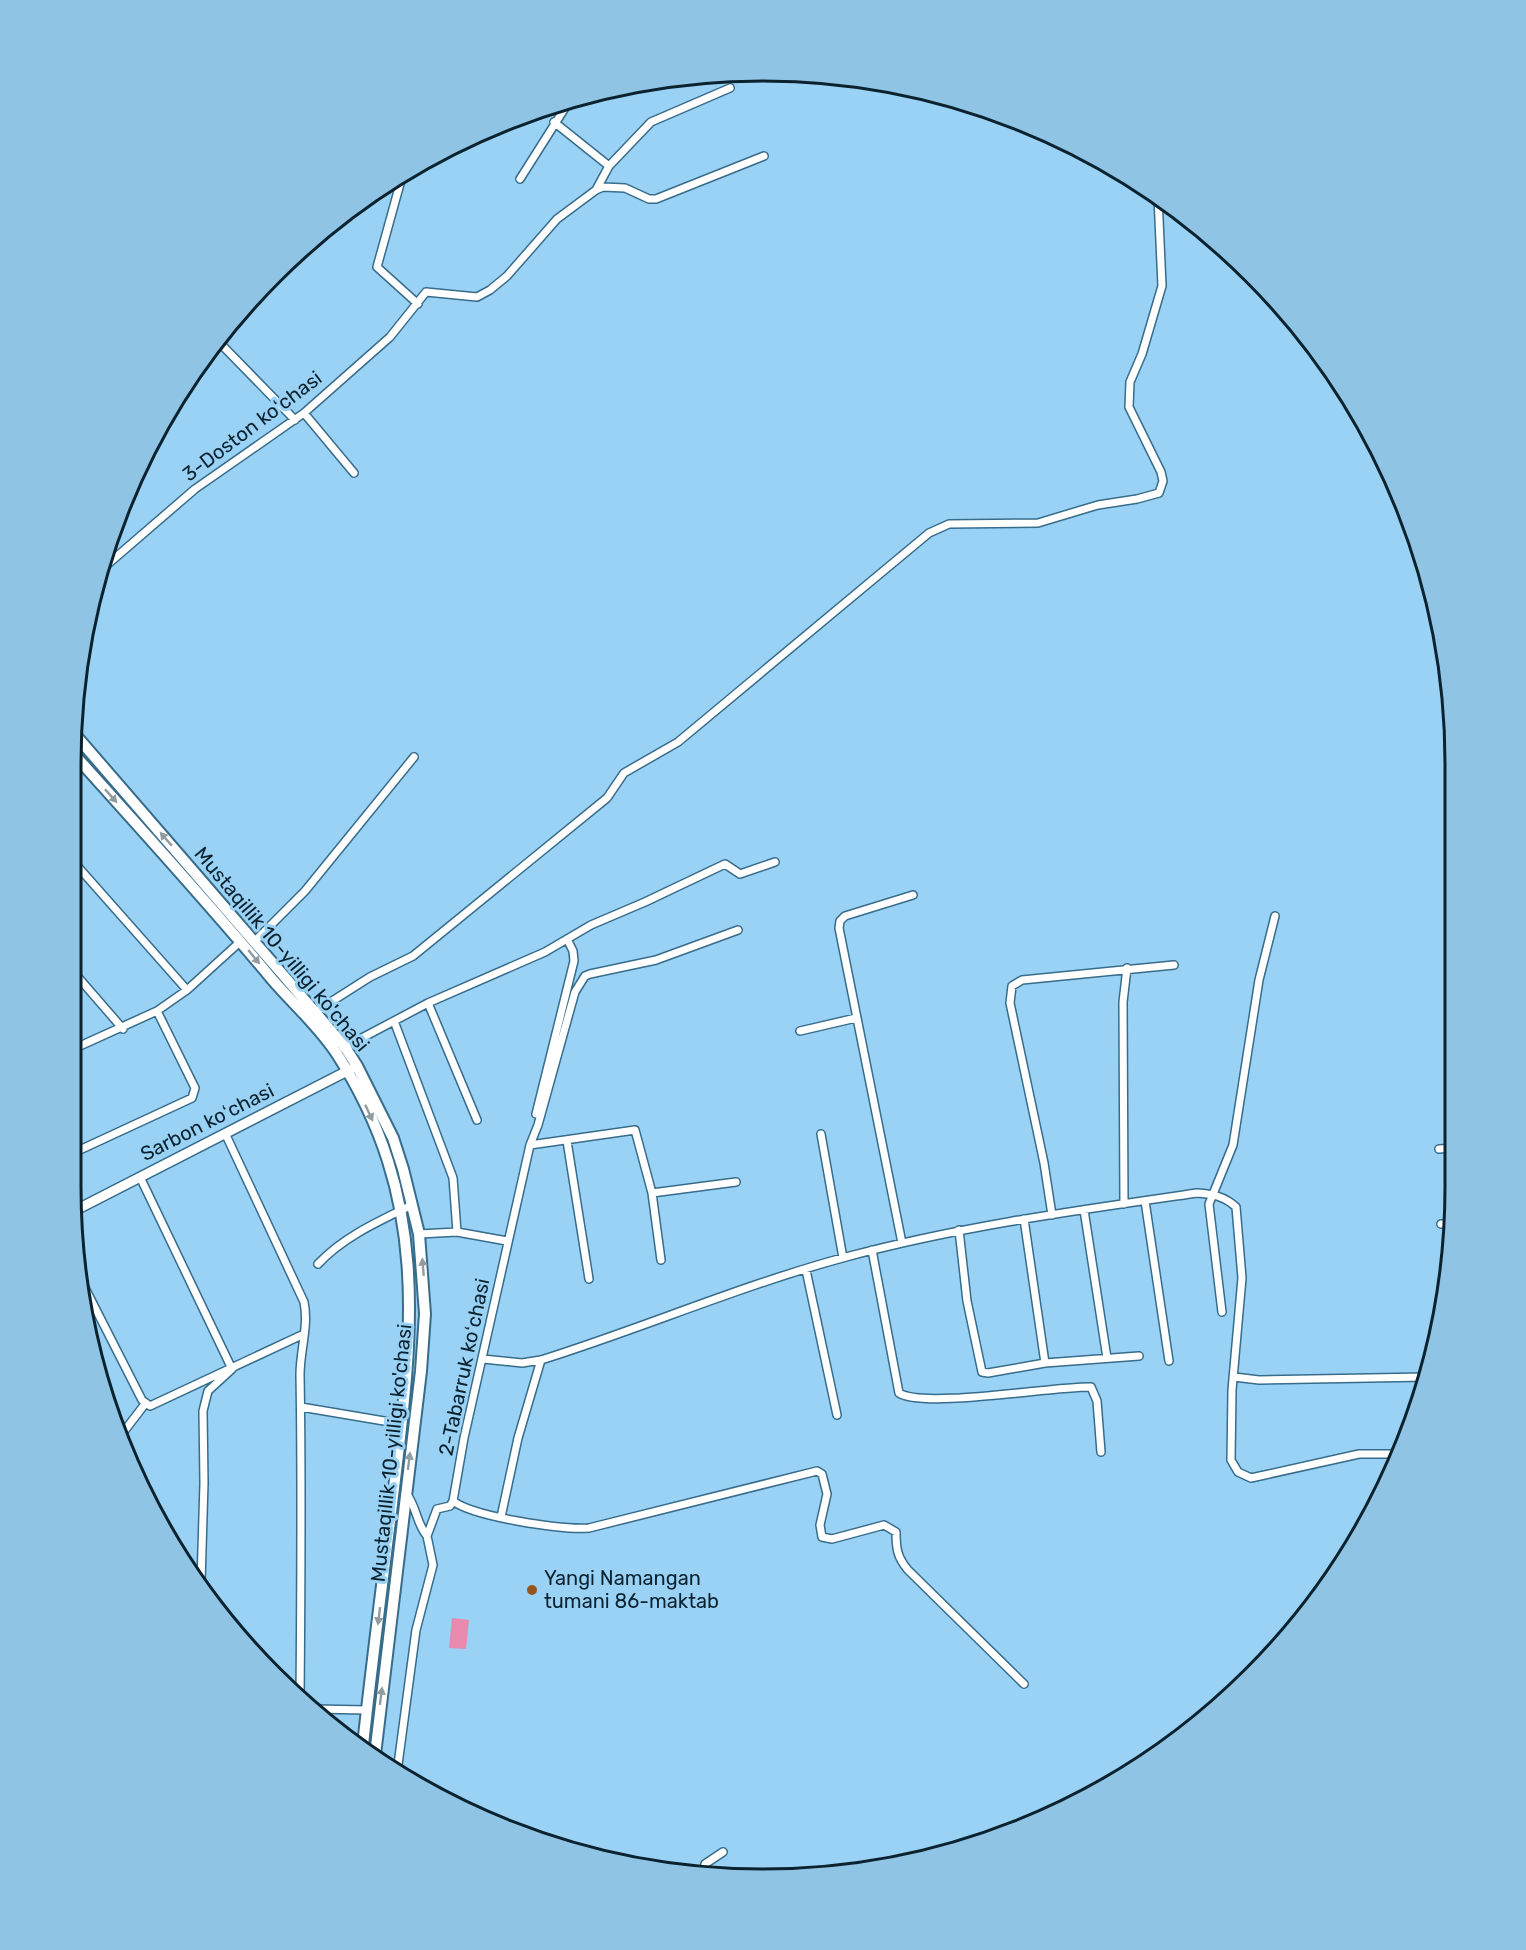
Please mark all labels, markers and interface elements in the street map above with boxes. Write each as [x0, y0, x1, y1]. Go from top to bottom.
street label: 3-Doston koʻchasi [178, 366, 326, 486]
one-way arrow [104, 788, 117, 803]
one-way arrow [160, 832, 173, 847]
street label: Mustaqillik 10-yilligi ko'chasi [189, 842, 375, 1056]
one-way arrow [248, 950, 260, 965]
street label: Sarbon koʻchasi [136, 1078, 278, 1166]
one-way arrow [365, 1105, 374, 1122]
one-way arrow [418, 1257, 428, 1276]
street label: 2-Tabarruk koʻchasi [433, 1276, 495, 1458]
street label: Mustaqillik 10-yilligi ko'chasi [365, 1323, 417, 1583]
one-way arrow [405, 1451, 414, 1470]
place label: Yangi Namangan tumani 86-maktab [544, 1566, 719, 1613]
marker: Yangi Namangan tumani 86-maktab [525, 1583, 539, 1597]
one-way arrow [374, 1606, 383, 1625]
one-way arrow [377, 1687, 386, 1706]

